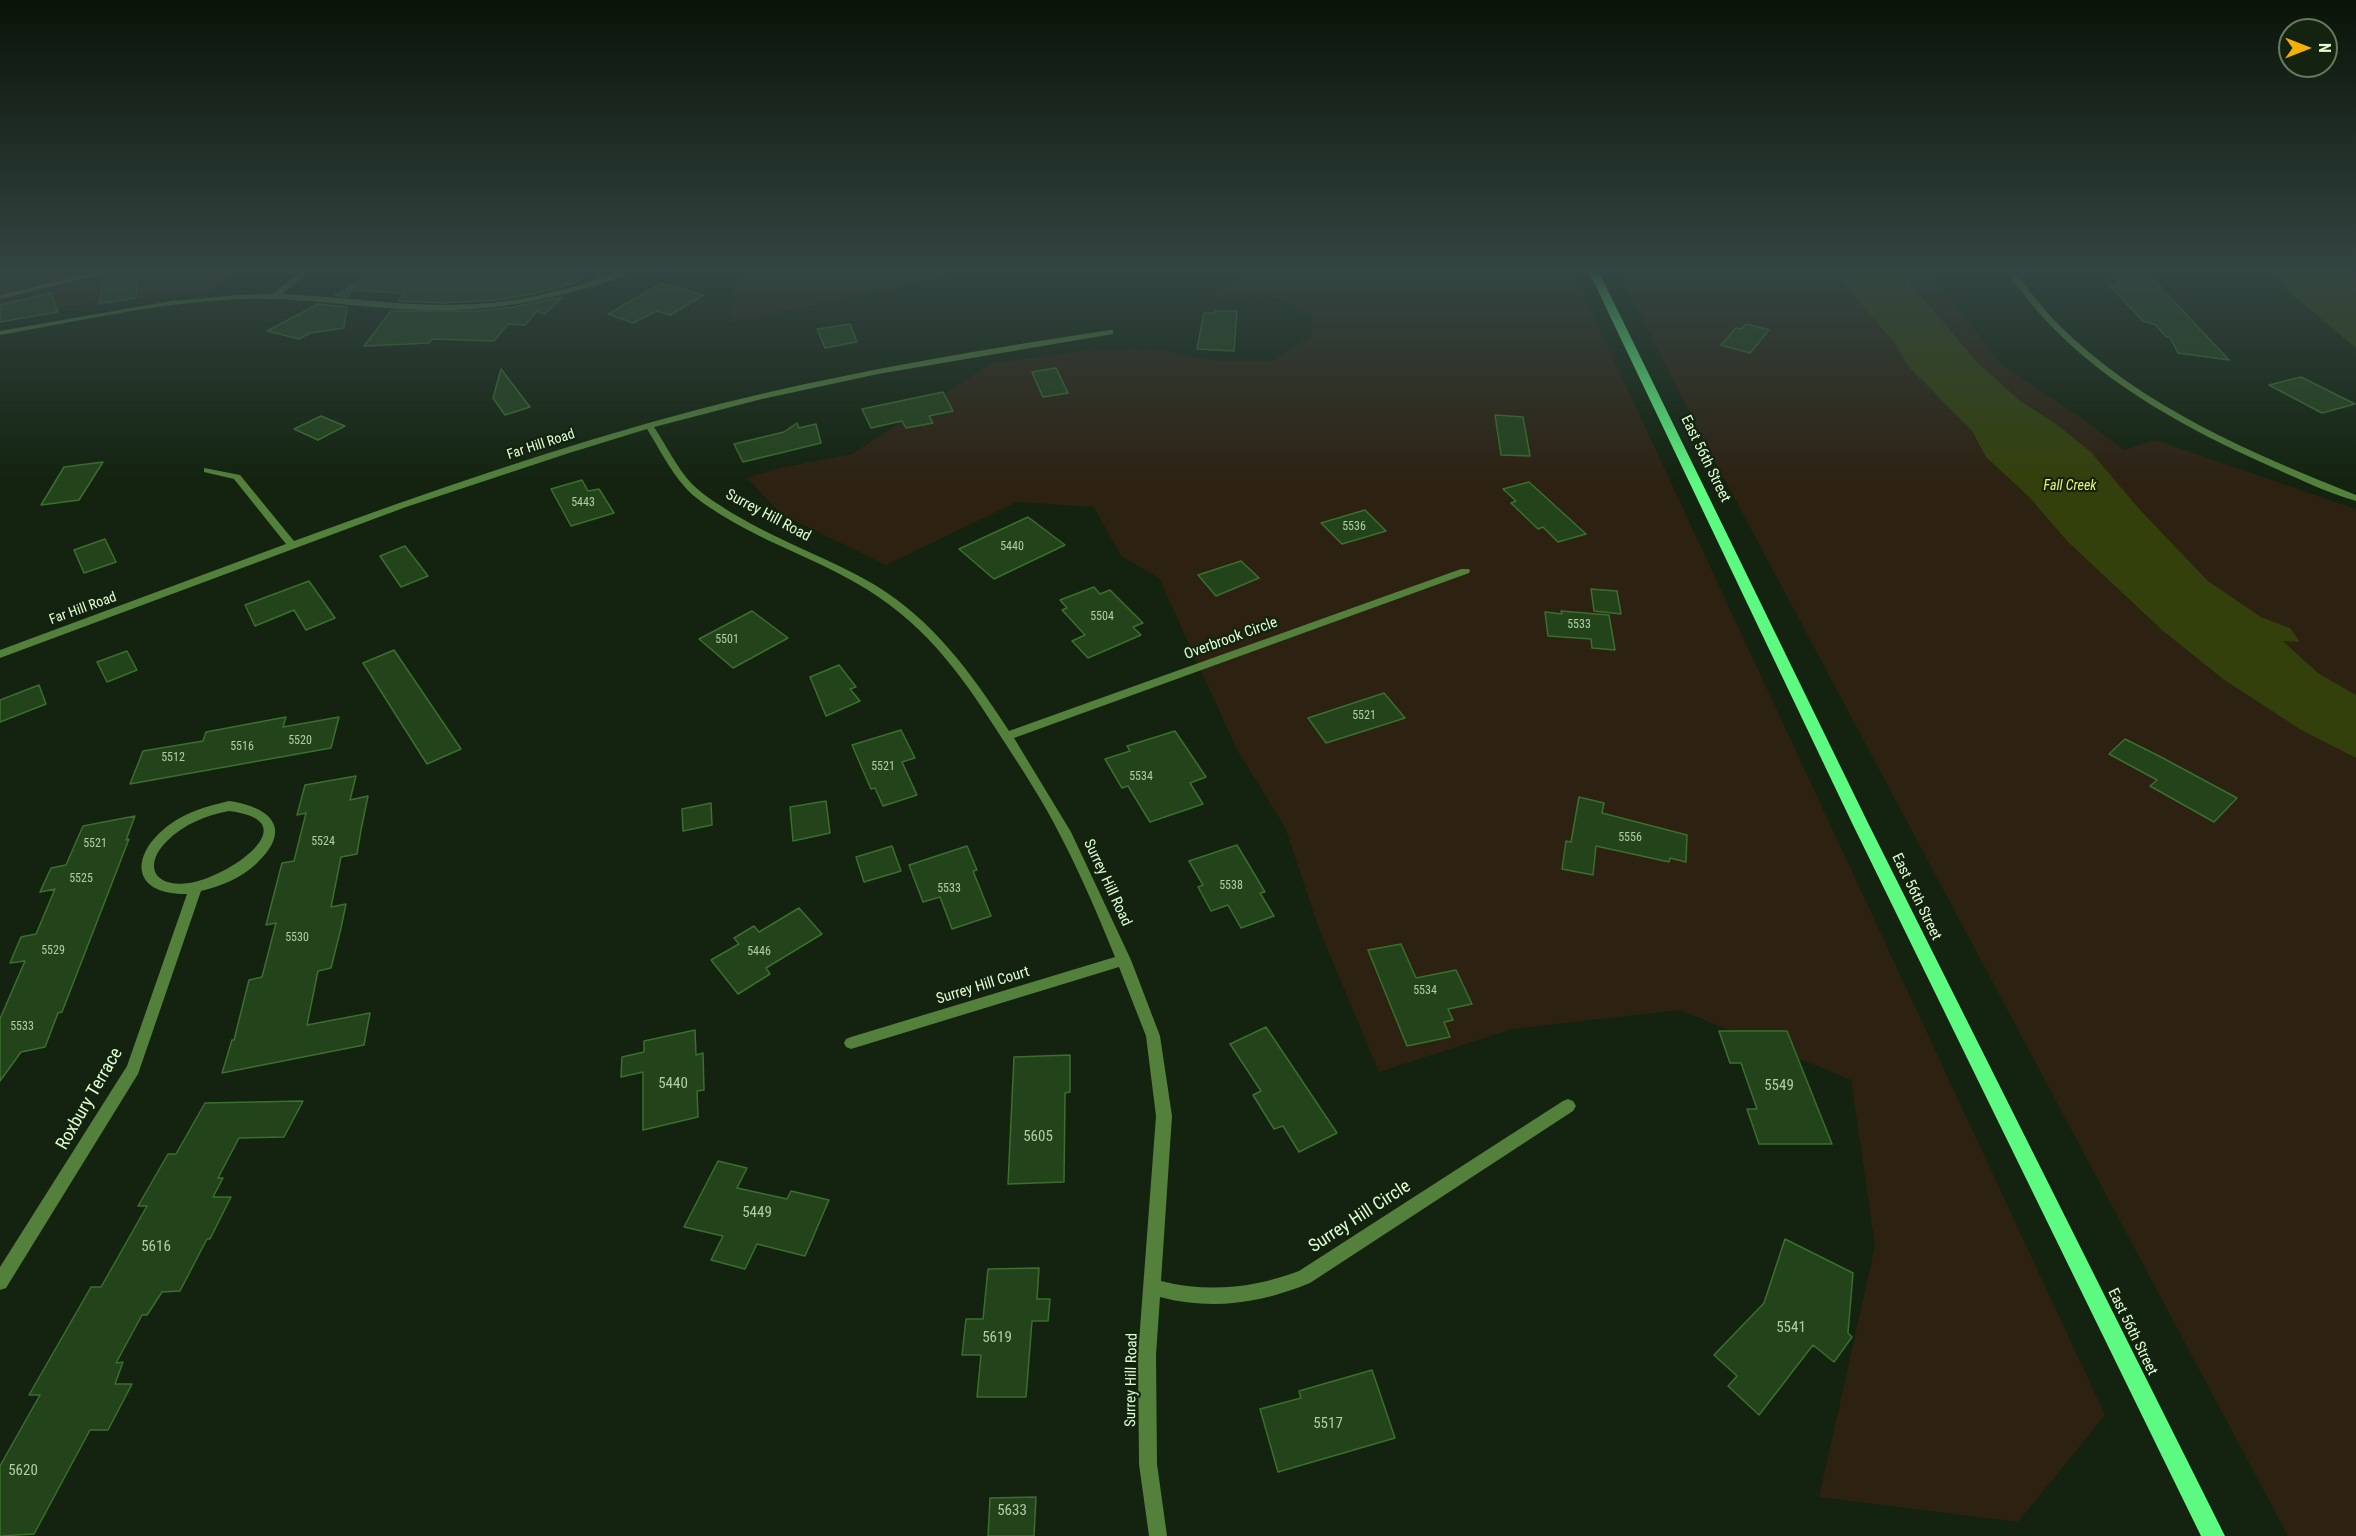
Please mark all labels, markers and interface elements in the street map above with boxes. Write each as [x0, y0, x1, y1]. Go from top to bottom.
north arrow [2278, 18, 2338, 78]
text: N [2315, 43, 2334, 53]
street label: East 56th Street [1676, 413, 1734, 505]
street label: Far Hill Road [505, 426, 577, 464]
water label: Fall Creek [2044, 478, 2096, 494]
street label: Surrey Hill Road [722, 486, 814, 546]
house number: 5443 [571, 496, 595, 510]
house number: 5536 [1342, 520, 1366, 534]
house number: 5440 [1000, 540, 1024, 554]
street label: Far Hill Road [47, 589, 119, 629]
house number: 5504 [1090, 610, 1114, 624]
street label: Overbrook Circle [1182, 614, 1280, 664]
house number: 5533 [1567, 618, 1591, 632]
house number: 5501 [715, 633, 739, 647]
house number: 5521 [1352, 709, 1376, 723]
house number: 5520 [288, 734, 312, 748]
house number: 5516 [230, 740, 254, 754]
house number: 5512 [161, 751, 185, 765]
house number: 5521 [871, 760, 895, 774]
house number: 5534 [1129, 770, 1153, 784]
house number: 5556 [1618, 831, 1642, 845]
house number: 5524 [311, 835, 335, 849]
house number: 5521 [83, 837, 107, 851]
street label: Surrey Hill Road [1079, 837, 1135, 929]
street label: East 56th Street [1887, 851, 1945, 943]
house number: 5525 [69, 872, 93, 886]
house number: 5538 [1219, 879, 1243, 893]
house number: 5533 [937, 882, 961, 896]
house number: 5530 [285, 931, 309, 945]
house number: 5529 [41, 944, 65, 958]
house number: 5446 [747, 945, 771, 959]
street label: Surrey Hill Court [934, 963, 1032, 1009]
house number: 5534 [1413, 984, 1437, 998]
house number: 5533 [10, 1020, 34, 1034]
street label: Roxbury Terrace [52, 1044, 128, 1154]
house number: 5440 [658, 1075, 688, 1093]
house number: 5549 [1764, 1077, 1794, 1095]
house number: 5605 [1023, 1128, 1053, 1146]
street label: Surrey Hill Circle [1305, 1176, 1415, 1258]
house number: 5449 [742, 1204, 772, 1222]
house number: 5616 [141, 1238, 171, 1256]
street label: East 56th Street [2103, 1286, 2161, 1378]
house number: 5541 [1776, 1319, 1806, 1337]
house number: 5619 [982, 1329, 1012, 1347]
street label: Surrey Hill Road [1122, 1333, 1142, 1427]
house number: 5517 [1313, 1415, 1343, 1433]
house number: 5620 [8, 1462, 38, 1480]
house number: 5633 [997, 1502, 1027, 1520]

